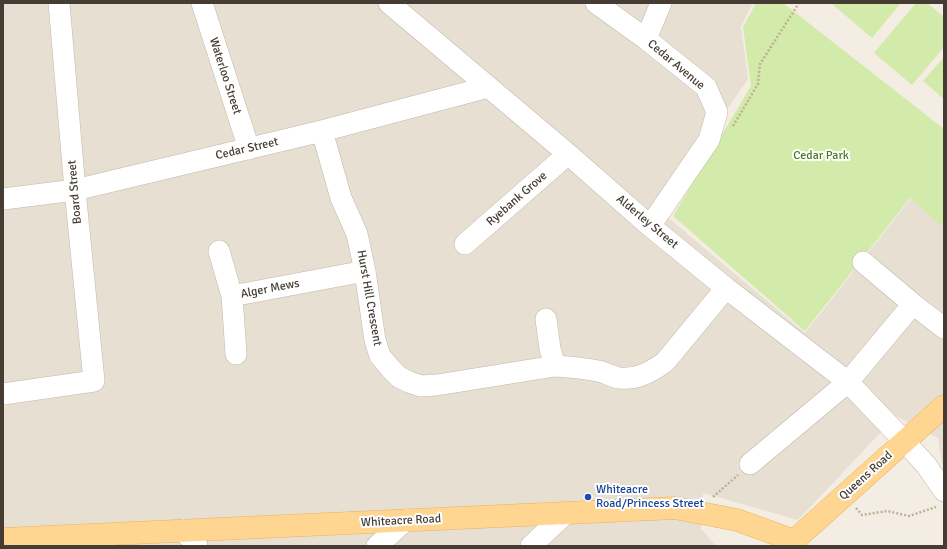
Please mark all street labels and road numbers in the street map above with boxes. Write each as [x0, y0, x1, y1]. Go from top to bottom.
street label: Waterloo Street [206, 36, 244, 116]
street label: Cedar Avenue [644, 37, 708, 93]
street label: Cedar Street [214, 135, 280, 163]
street label: Board Street [65, 159, 85, 225]
street label: Ryebank Grove [484, 169, 550, 229]
street label: Alderley Street [613, 192, 681, 252]
street label: Hurst Hill Crescent [353, 249, 385, 347]
street label: Alger Mews [239, 276, 301, 302]
street label: Queens Road [836, 448, 896, 504]
street label: Whiteacre Road [361, 512, 441, 530]

